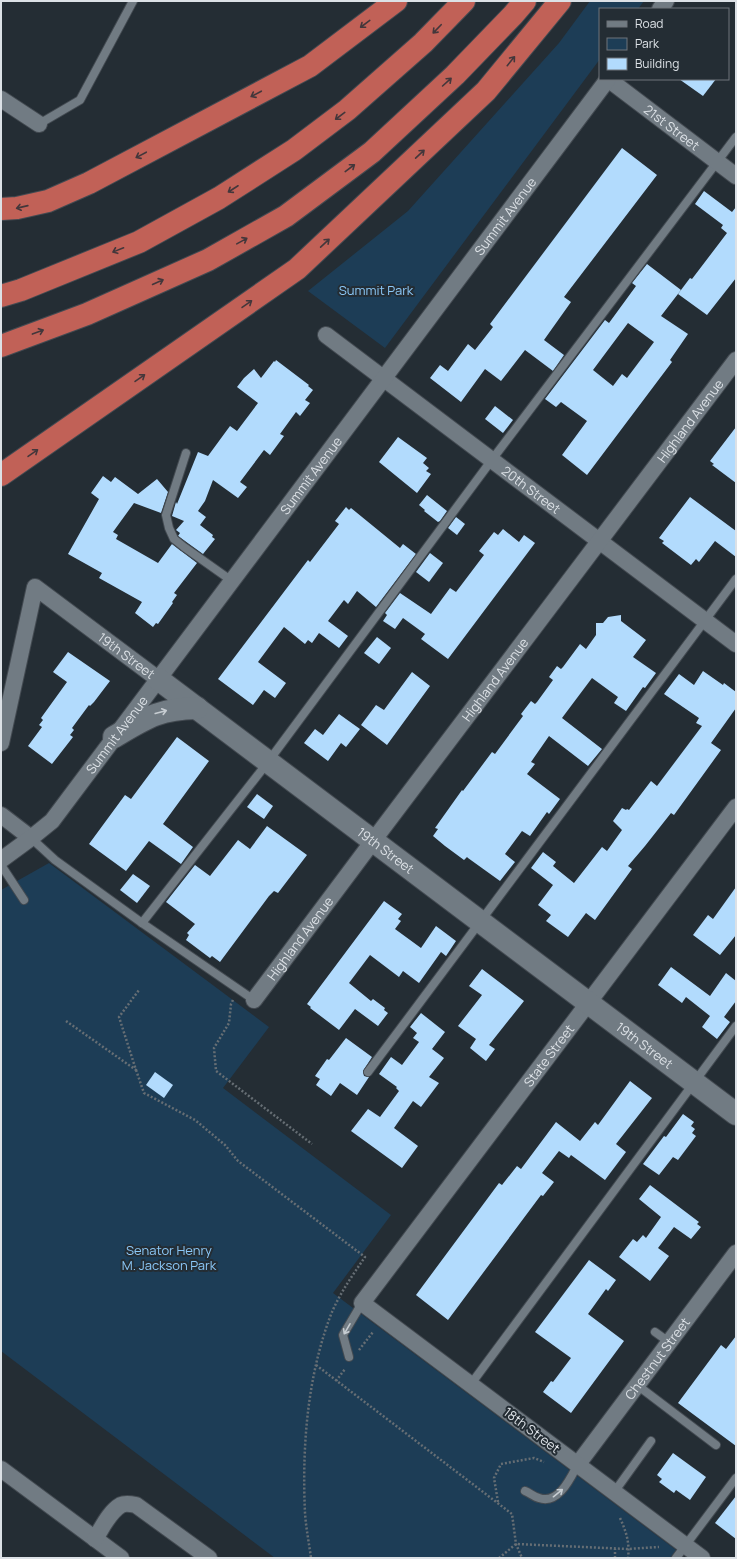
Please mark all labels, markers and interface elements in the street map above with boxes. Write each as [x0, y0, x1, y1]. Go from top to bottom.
legend [599, 8, 729, 80]
text: Road [635, 15, 663, 32]
one-way arrow [359, 20, 370, 29]
one-way arrow [432, 24, 442, 34]
text: Park [635, 35, 660, 52]
text: Building [635, 55, 679, 72]
one-way arrow [507, 56, 516, 66]
one-way arrow [442, 78, 453, 87]
one-way arrow [250, 91, 262, 99]
street label: 21st Street [640, 100, 703, 154]
one-way arrow [334, 111, 345, 120]
one-way arrow [415, 149, 425, 158]
one-way arrow [135, 152, 147, 160]
one-way arrow [344, 164, 355, 172]
street label: Summit Avenue [470, 173, 541, 259]
one-way arrow [228, 185, 239, 193]
one-way arrow [16, 203, 29, 211]
one-way arrow [236, 236, 248, 244]
one-way arrow [320, 238, 330, 247]
one-way arrow [113, 247, 125, 255]
one-way arrow [151, 278, 163, 286]
park label: Summit Park [339, 281, 414, 299]
one-way arrow [241, 300, 252, 308]
one-way arrow [31, 328, 43, 336]
one-way arrow [134, 374, 145, 382]
street label: Highland Avenue [653, 375, 728, 466]
street label: Summit Avenue [276, 432, 346, 518]
one-way arrow [27, 449, 38, 457]
street label: 20th Street [498, 462, 564, 518]
street label: 19th Street [94, 628, 159, 683]
street label: Highland Avenue [458, 634, 533, 725]
street label: Summit Avenue [81, 692, 152, 777]
one-way arrow [154, 708, 167, 716]
street label: 19th Street [354, 823, 418, 878]
street label: Highland Avenue [263, 893, 338, 984]
street label: 19th Street [612, 1018, 677, 1073]
street label: State Street [519, 1021, 578, 1090]
park label: Senator Henry M. Jackson Park [122, 1241, 217, 1274]
street label: Chestnut Street [620, 1314, 694, 1403]
one-way arrow [343, 1323, 351, 1335]
street label: 18th Street [500, 1403, 564, 1457]
one-way arrow [552, 1489, 563, 1498]

